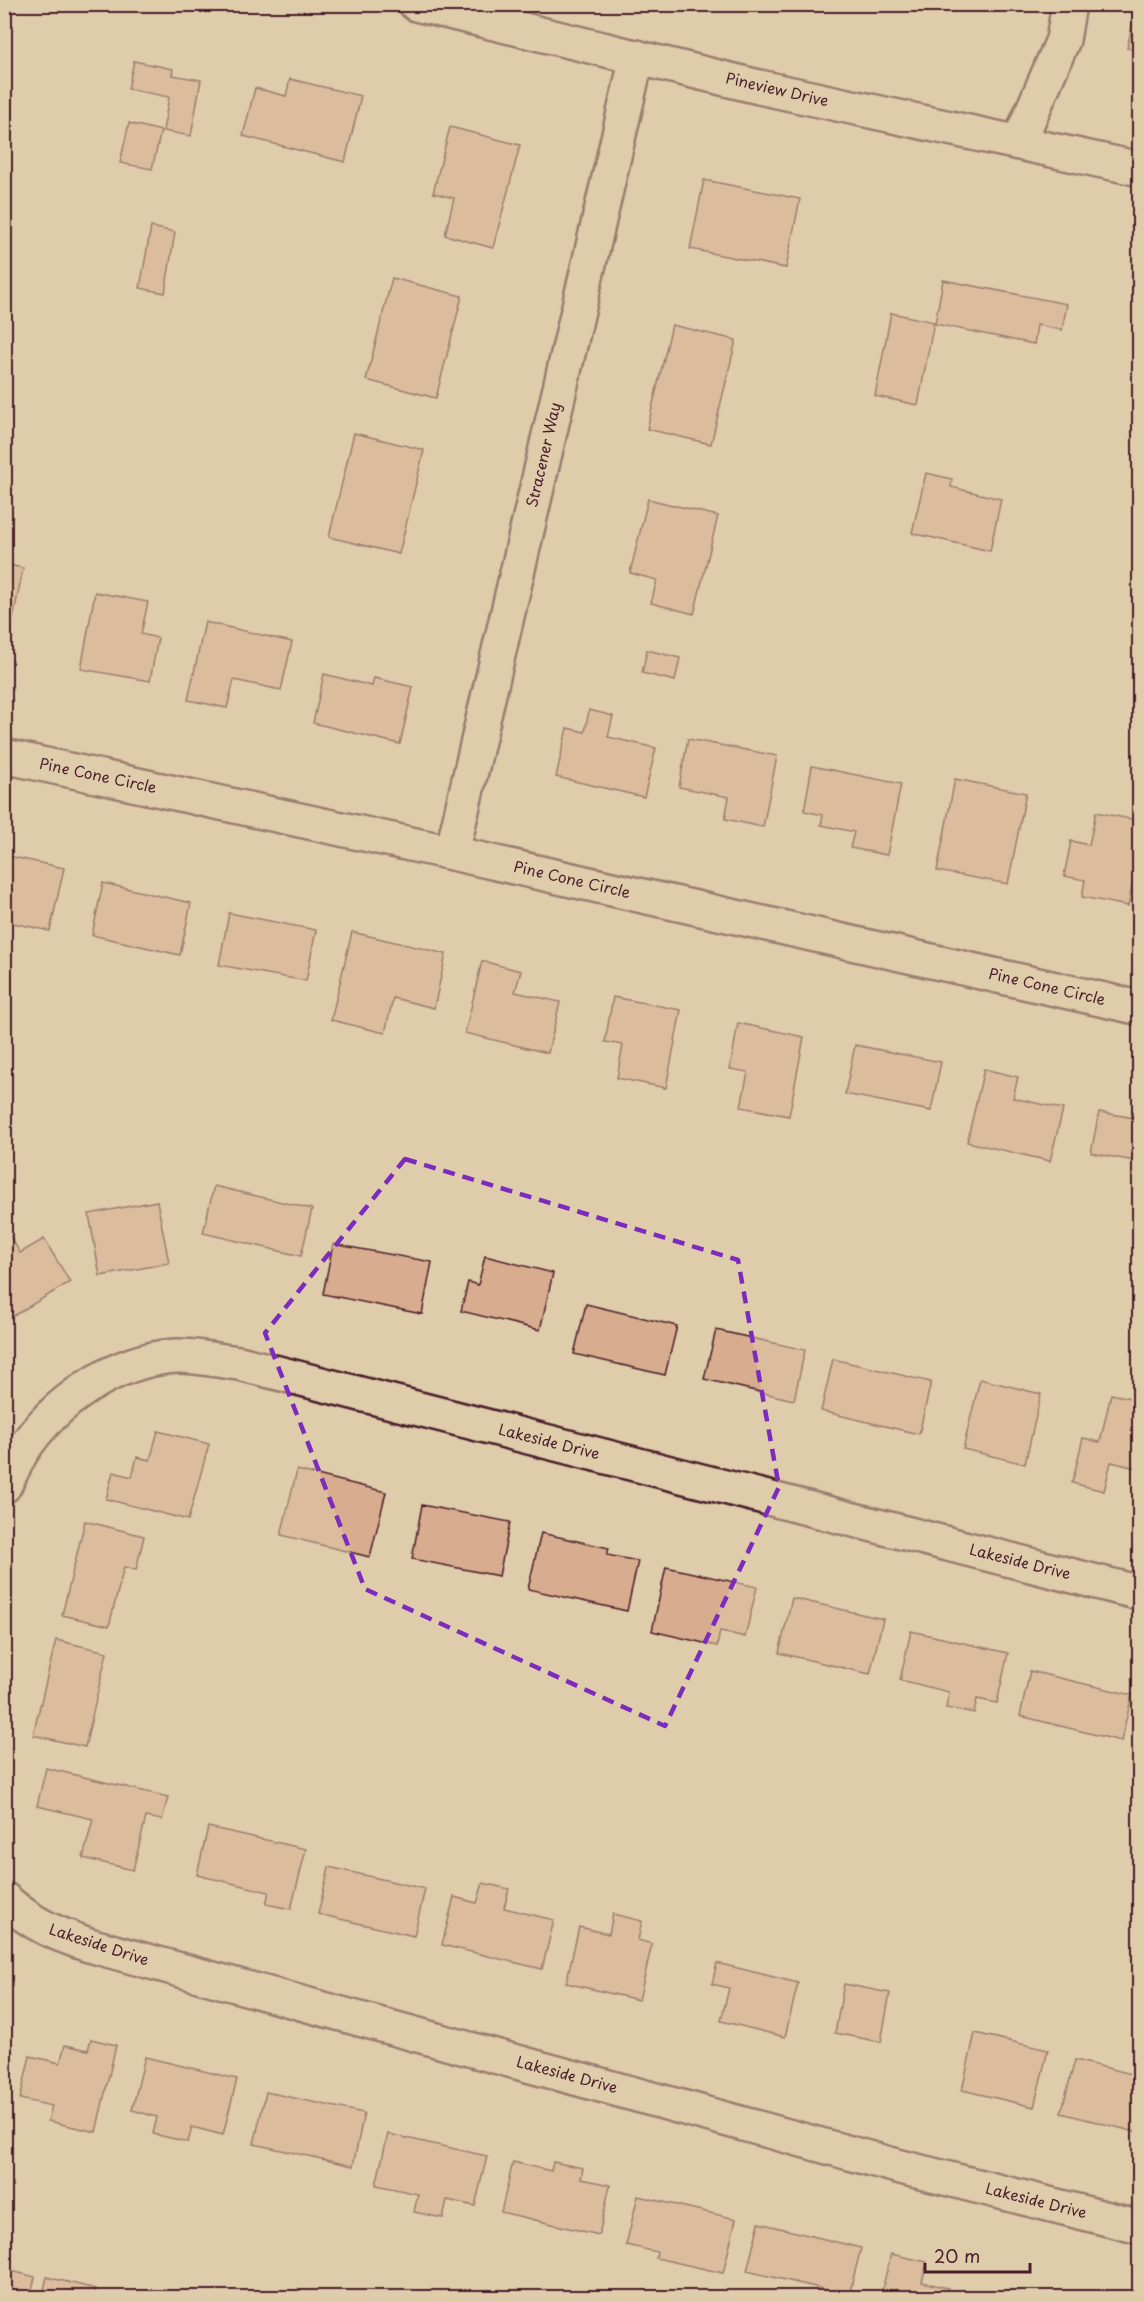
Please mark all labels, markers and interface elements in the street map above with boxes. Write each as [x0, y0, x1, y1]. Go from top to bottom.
street label: Pineview Drive [724, 66, 831, 112]
street label: Stracener Way [519, 400, 566, 509]
street label: Pine Cone Circle [38, 751, 159, 798]
street label: Pine Cone Circle [512, 854, 633, 903]
street label: Pine Cone Circle [987, 961, 1108, 1010]
street label: Lakeside Drive [496, 1417, 603, 1464]
street label: Lakeside Drive [967, 1537, 1074, 1584]
street label: Lakeside Drive [46, 1917, 152, 1971]
street label: Lakeside Drive [514, 2049, 621, 2098]
street label: Lakeside Drive [983, 2176, 1090, 2223]
scale bar [925, 2236, 1030, 2274]
text: 20 m [934, 2242, 980, 2269]

